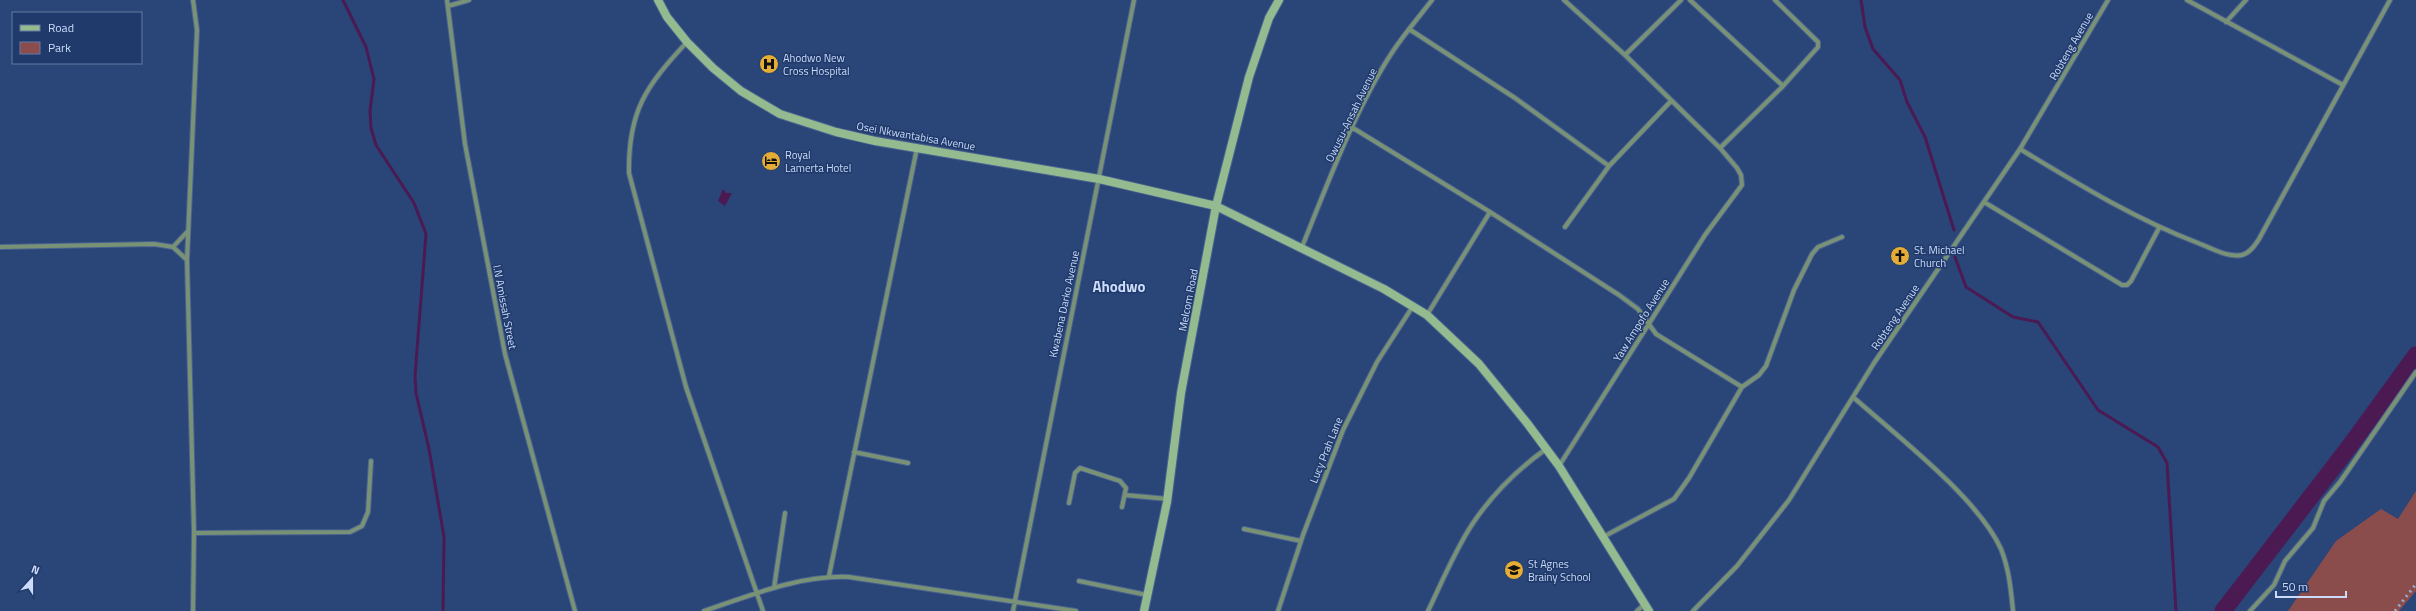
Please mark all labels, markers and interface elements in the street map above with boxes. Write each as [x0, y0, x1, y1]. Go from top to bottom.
street label: Robteng Avenue [2045, 9, 2097, 83]
legend [12, 12, 142, 64]
text: Road [48, 18, 74, 37]
text: Park [48, 38, 71, 57]
place label: Ahodwo New Cross Hospital [783, 50, 850, 79]
hospital icon: Ahodwo New Cross Hospital [758, 53, 780, 75]
street label: Owusu-Ansah Avenue [1321, 65, 1381, 165]
street label: Osei Nkwantabisa Avenue [855, 118, 977, 154]
place label: Royal Lamerta Hotel [785, 147, 851, 176]
hotel icon: Royal Lamerta Hotel [760, 150, 782, 172]
place label: St. Michael Church [1914, 242, 1964, 271]
church icon: St. Michael Church [1889, 245, 1911, 267]
street label: Kwabena Darko Avenue [1045, 249, 1083, 359]
street label: I.N Amissah Street [489, 263, 521, 351]
street label: Melcom Road [1174, 267, 1202, 333]
district label: Ahodwo [1092, 275, 1146, 298]
street label: Yaw Ampofo Avenue [1609, 275, 1673, 365]
street label: Robteng Avenue [1867, 281, 1923, 353]
street label: Lucy Prah Lane [1305, 414, 1347, 485]
place label: St Agnes Brainy School [1528, 556, 1591, 585]
north arrow [12, 559, 52, 599]
school or university icon: St Agnes Brainy School [1503, 559, 1525, 581]
text: N [29, 561, 42, 578]
scale bar [2276, 573, 2346, 599]
text: 50 m [2282, 577, 2308, 596]

